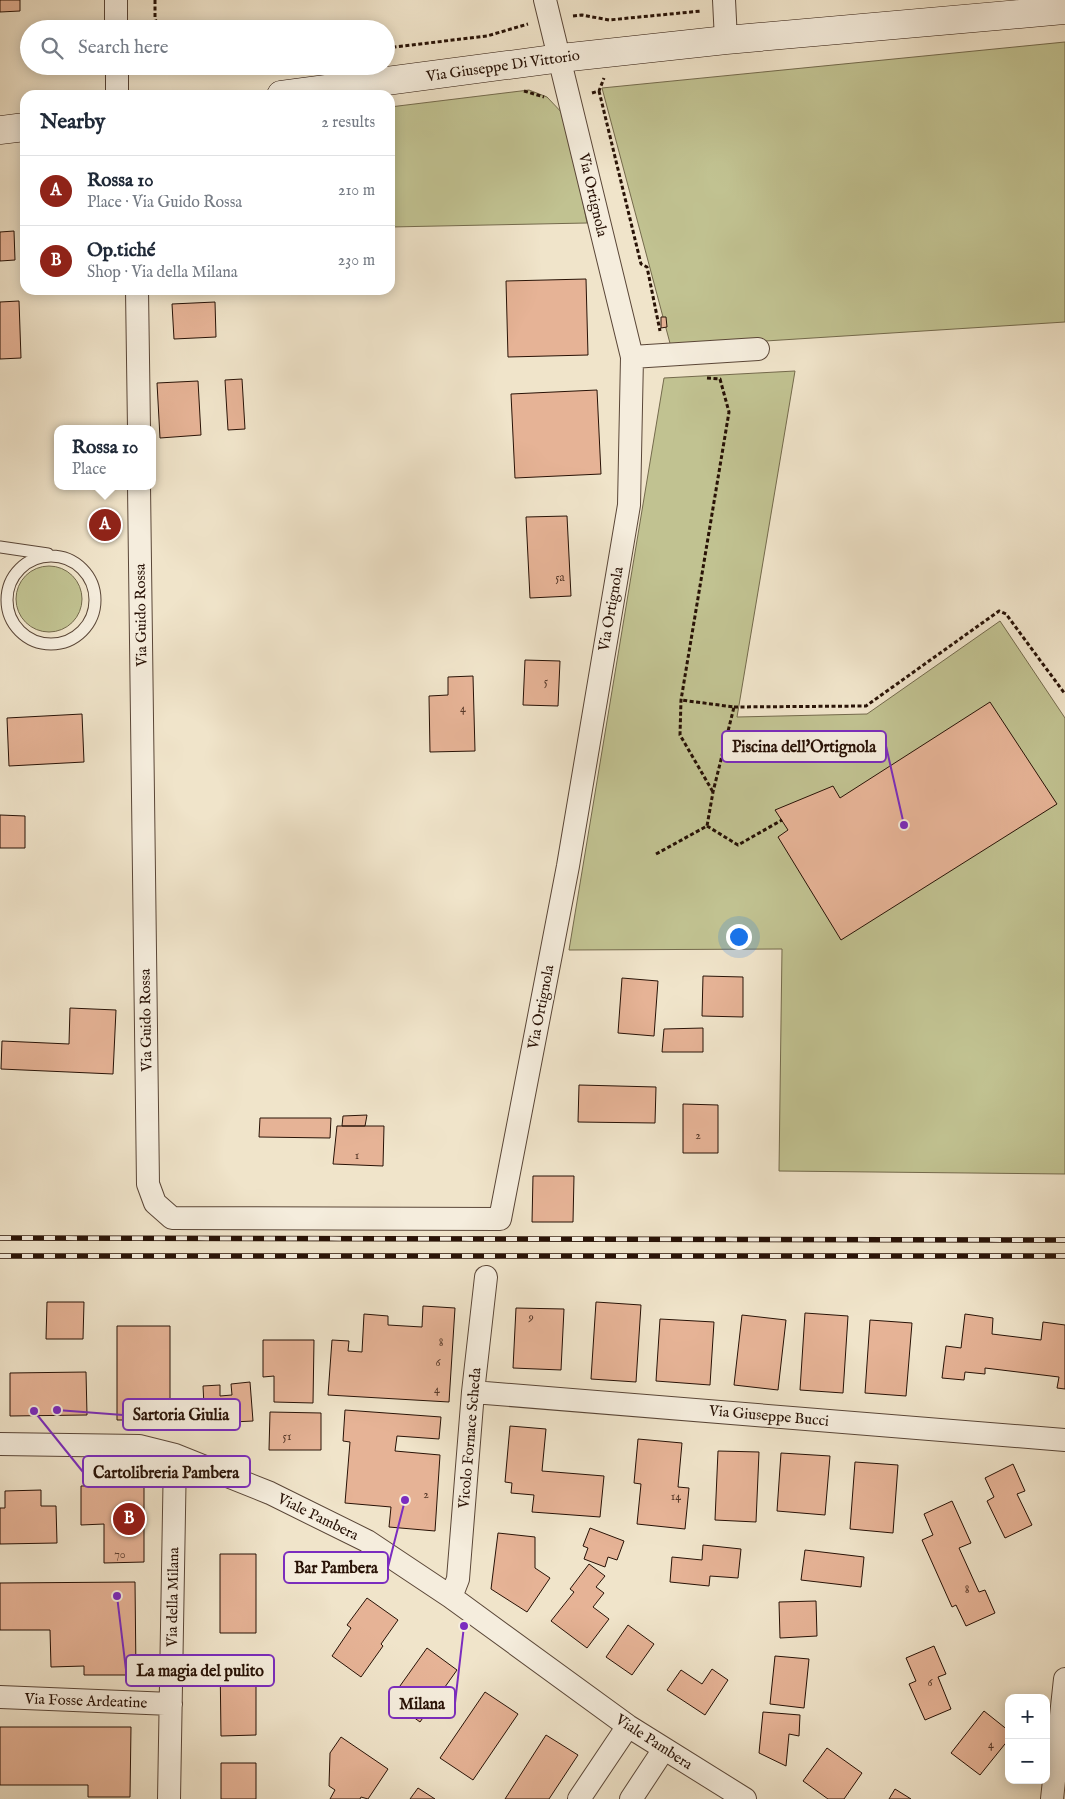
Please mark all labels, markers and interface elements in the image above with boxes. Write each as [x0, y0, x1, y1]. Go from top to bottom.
search box [20, 20, 395, 75]
icon: search [38, 34, 66, 62]
text: Search here [78, 36, 169, 60]
street label: Via Giuseppe Di Vittorio [424, 46, 581, 86]
text: Nearby [40, 109, 105, 136]
text: 2 results [321, 113, 375, 133]
street label: Via Ortignola [574, 150, 612, 239]
text: Rossa 10 [87, 169, 154, 193]
text: A [51, 181, 61, 201]
text: 210 m [338, 181, 375, 201]
text: Place · Via Guido Rossa [87, 193, 242, 213]
text: Op.tiché [87, 239, 156, 263]
text: B [51, 251, 61, 271]
text: 230 m [338, 251, 375, 271]
text: Shop · Via della Milana [87, 263, 238, 283]
popup [54, 425, 156, 490]
text: Rossa 10 [72, 436, 138, 460]
text: Place [72, 460, 106, 480]
pin: A [89, 506, 121, 544]
street label: Via Guido Rossa [131, 563, 151, 668]
street label: Via Ortignola [594, 565, 628, 654]
house number: 5a [555, 570, 566, 585]
house number: 5 [544, 674, 549, 689]
house number: 4 [460, 701, 466, 716]
callout: Piscina dell'Ortignola [722, 731, 886, 762]
text: Piscina dell'Ortignola [732, 738, 877, 758]
your location [726, 924, 752, 950]
street label: Via Ortignola [523, 963, 559, 1052]
street label: Via Guido Rossa [136, 968, 156, 1073]
house number: 2 [695, 1128, 701, 1143]
house number: 1 [355, 1148, 359, 1163]
house number: 9 [527, 1310, 534, 1325]
house number: 8 [439, 1335, 444, 1350]
house number: 6 [435, 1355, 441, 1370]
street label: Vicolo Fornace Scheda [454, 1366, 486, 1510]
house number: 4 [434, 1382, 440, 1397]
callout: Sartoria Giulia [123, 1399, 240, 1430]
street label: Via Giuseppe Bucci [707, 1401, 830, 1431]
text: Sartoria Giulia [133, 1406, 230, 1426]
house number: 51 [283, 1429, 291, 1444]
callout: Cartolibreria Pambera [83, 1456, 250, 1487]
text: Cartolibreria Pambera [93, 1464, 240, 1484]
house number: 2 [423, 1487, 429, 1502]
street label: Viale Pambera [273, 1489, 362, 1545]
house number: 14 [671, 1489, 681, 1504]
pin: B [113, 1500, 145, 1538]
house number: 70 [114, 1547, 126, 1562]
street label: Via della Milana [163, 1547, 183, 1648]
callout: Bar Pambera [284, 1552, 388, 1583]
text: Bar Pambera [294, 1559, 379, 1579]
house number: 8 [965, 1582, 970, 1597]
callout: La magia del pulito [126, 1655, 274, 1686]
text: La magia del pulito [136, 1662, 264, 1682]
house number: 6 [927, 1675, 933, 1690]
callout: Milana [389, 1687, 455, 1718]
street label: Via Fosse Ardeatine [23, 1689, 148, 1713]
map controls [1005, 1694, 1050, 1784]
button: + [1005, 1694, 1050, 1739]
text: Milana [399, 1695, 446, 1715]
street label: Viale Pambera [611, 1710, 696, 1774]
house number: 4 [988, 1737, 994, 1752]
button: − [1005, 1739, 1050, 1784]

